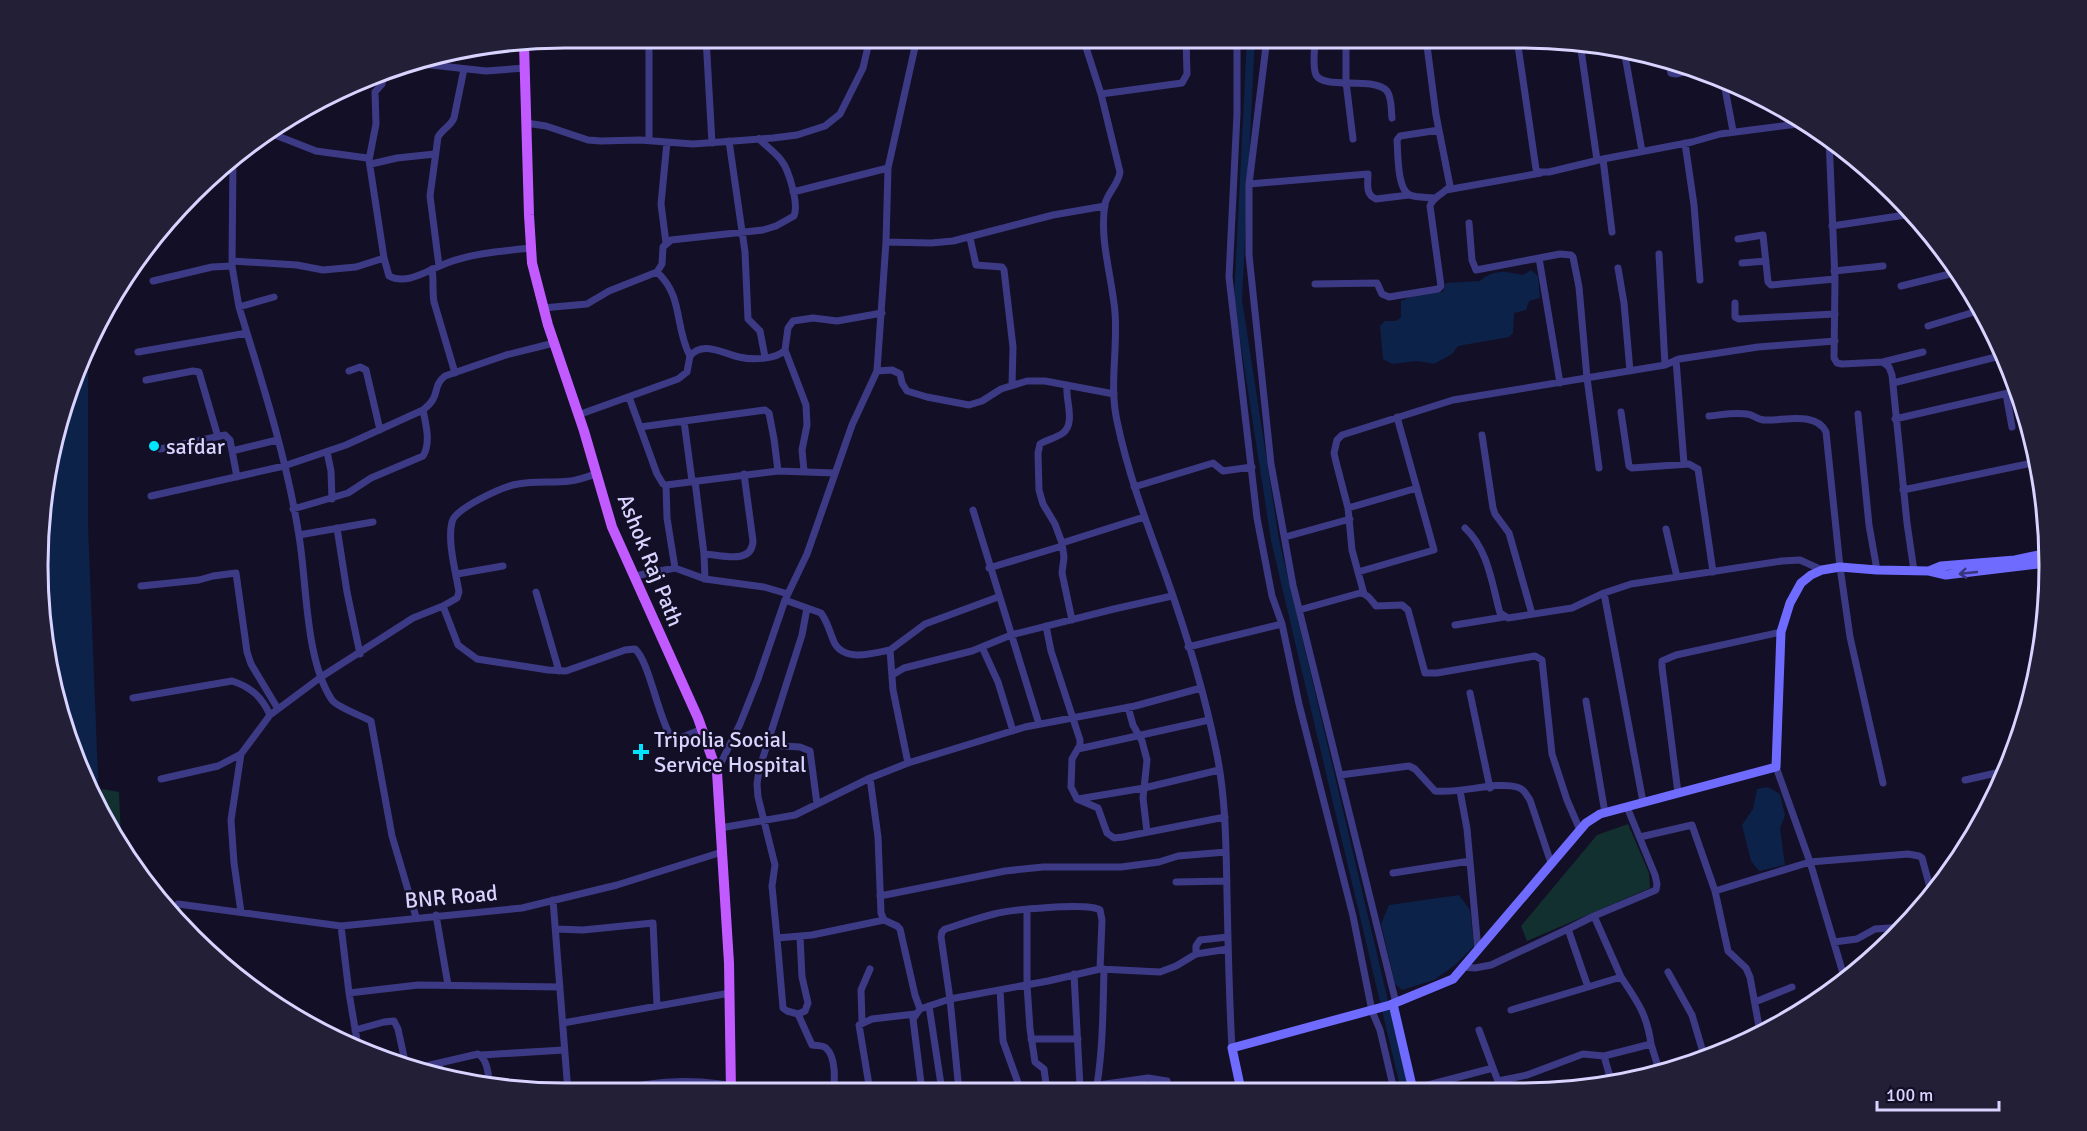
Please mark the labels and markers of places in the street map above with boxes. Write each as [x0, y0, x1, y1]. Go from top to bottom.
place label: safdar [166, 433, 225, 460]
marker: safdar [147, 439, 161, 453]
place label: Tripolia Social Service Hospital [654, 726, 807, 778]
marker: Tripolia Social Service Hospital [632, 743, 650, 761]

